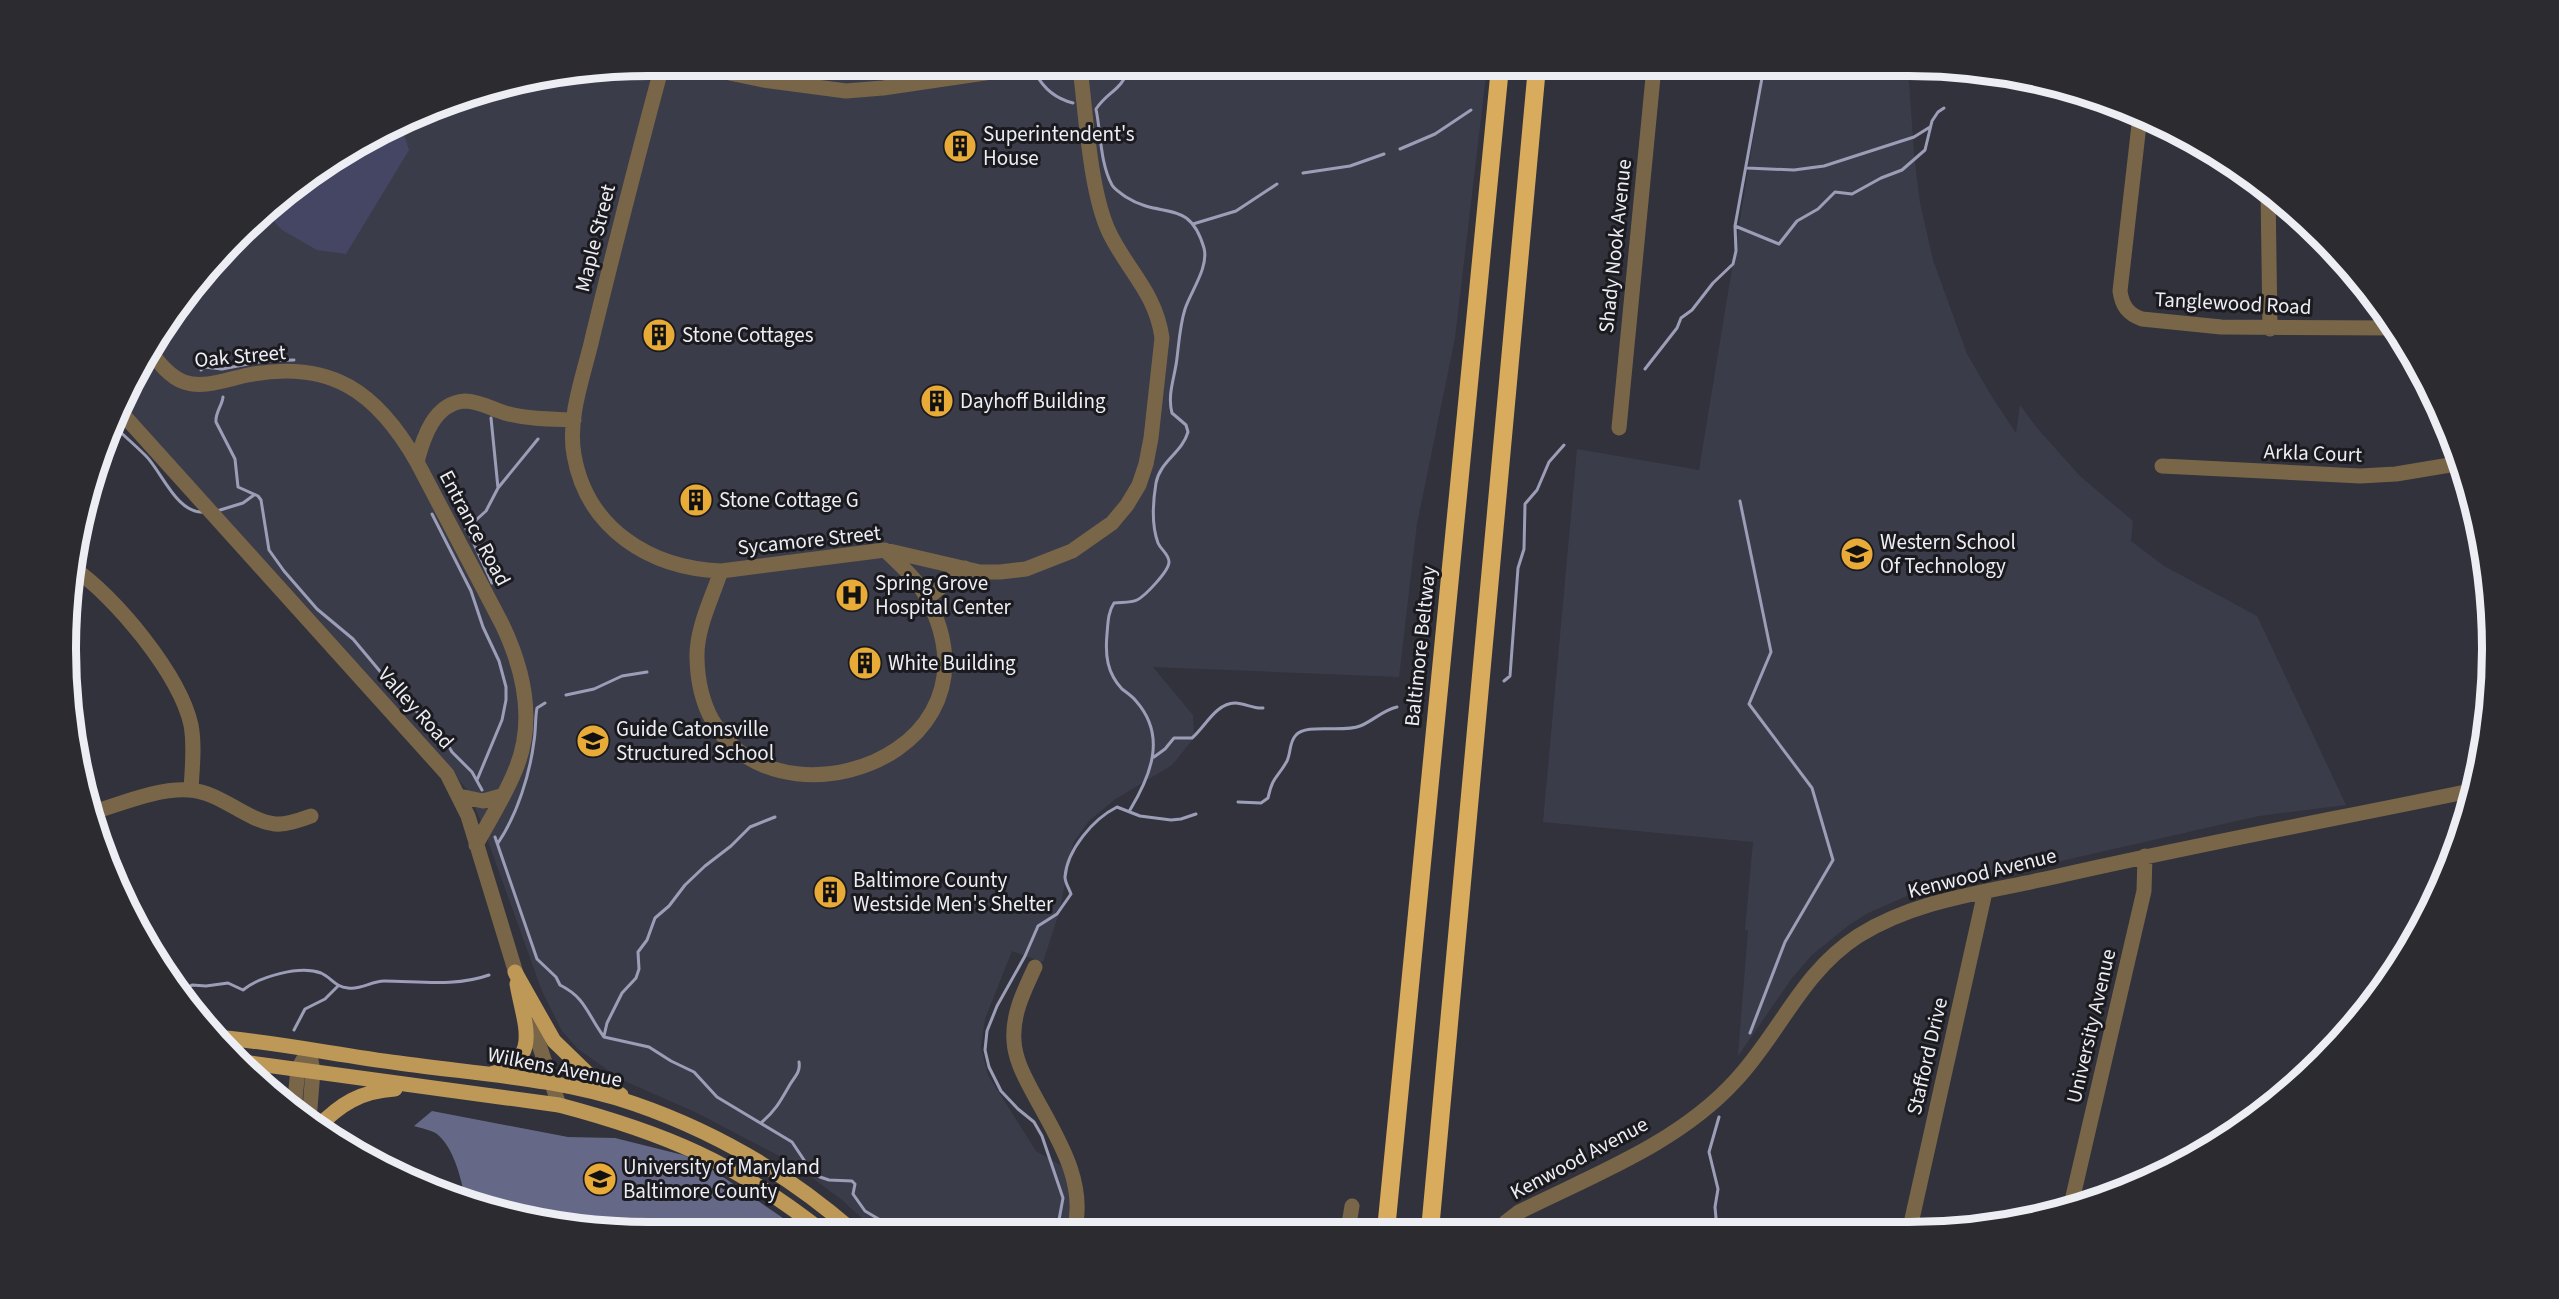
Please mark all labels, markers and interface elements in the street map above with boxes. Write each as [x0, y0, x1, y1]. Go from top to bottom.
place label: Superintendent's House [983, 119, 1135, 173]
building icon: Superintendent's House [942, 128, 978, 164]
street label: Shady Nook Avenue [1591, 158, 1639, 334]
street label: Maple Street [567, 181, 623, 295]
street label: Tanglewood Road [2154, 284, 2312, 322]
building icon: Stone Cottages [641, 317, 677, 353]
place label: Stone Cottages [682, 320, 814, 350]
street label: Oak Street [193, 337, 287, 375]
building icon: Dayhoff Building [919, 383, 955, 419]
place label: Dayhoff Building [960, 386, 1106, 416]
street label: Arkla Court [2263, 436, 2363, 470]
street label: Entrance Road [432, 465, 518, 591]
building icon: Stone Cottage G [678, 482, 714, 518]
place label: Stone Cottage G [719, 485, 859, 515]
street label: Sycamore Street [736, 518, 882, 562]
place label: Western School Of Technology [1880, 527, 2016, 581]
school or university icon: Western School Of Technology [1839, 536, 1875, 572]
street label: Baltimore Beltway [1397, 564, 1443, 728]
place label: Spring Grove Hospital Center [875, 568, 1012, 622]
hospital icon: Spring Grove Hospital Center [834, 577, 870, 613]
building icon: White Building [847, 645, 883, 681]
place label: White Building [888, 648, 1016, 678]
street label: Valley Road [371, 660, 461, 756]
place label: Guide Catonsville Structured School [616, 714, 774, 768]
school or university icon: Guide Catonsville Structured School [575, 723, 611, 759]
street label: Kenwood Avenue [1904, 840, 2060, 906]
place label: Baltimore County Westside Men's Shelter [853, 865, 1054, 919]
building icon: Baltimore County Westside Men's Shelter [812, 874, 848, 910]
street label: University Avenue [2059, 946, 2123, 1106]
street label: Stafford Drive [1899, 994, 1955, 1118]
street label: Wilkens Avenue [485, 1039, 625, 1095]
street label: Kenwood Avenue [1505, 1109, 1653, 1207]
place label: University of Maryland Baltimore County [623, 1152, 820, 1206]
school or university icon: University of Maryland Baltimore County [582, 1161, 618, 1197]

